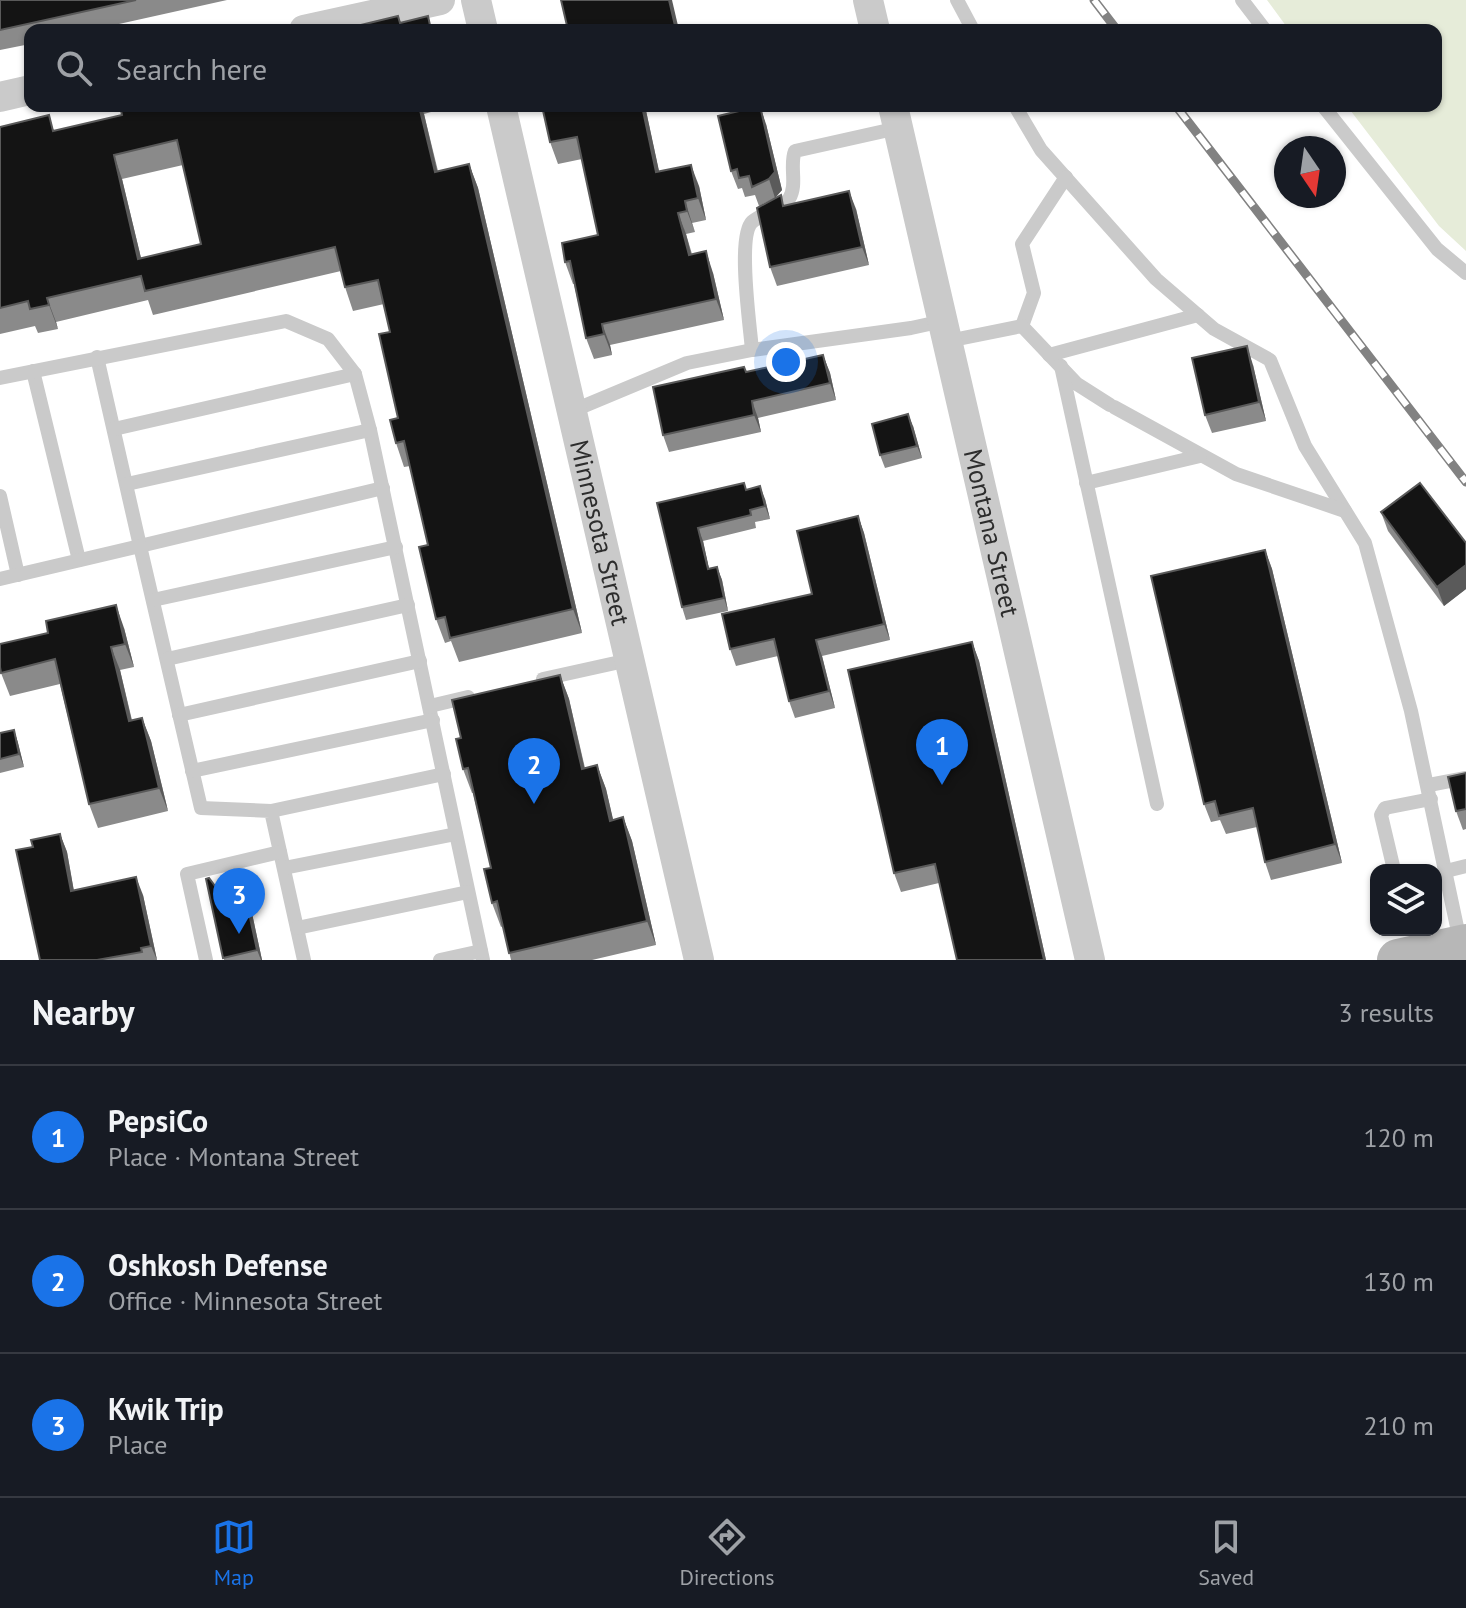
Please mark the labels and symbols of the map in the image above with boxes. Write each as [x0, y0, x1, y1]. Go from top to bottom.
north arrow [1274, 136, 1346, 208]
your location [766, 342, 806, 382]
street label: Minnesota Street [563, 437, 638, 629]
street label: Montana Street [957, 446, 1027, 620]
pin: 1 [916, 719, 968, 785]
pin: 2 [508, 738, 560, 804]
pin: 3 [213, 868, 265, 934]

